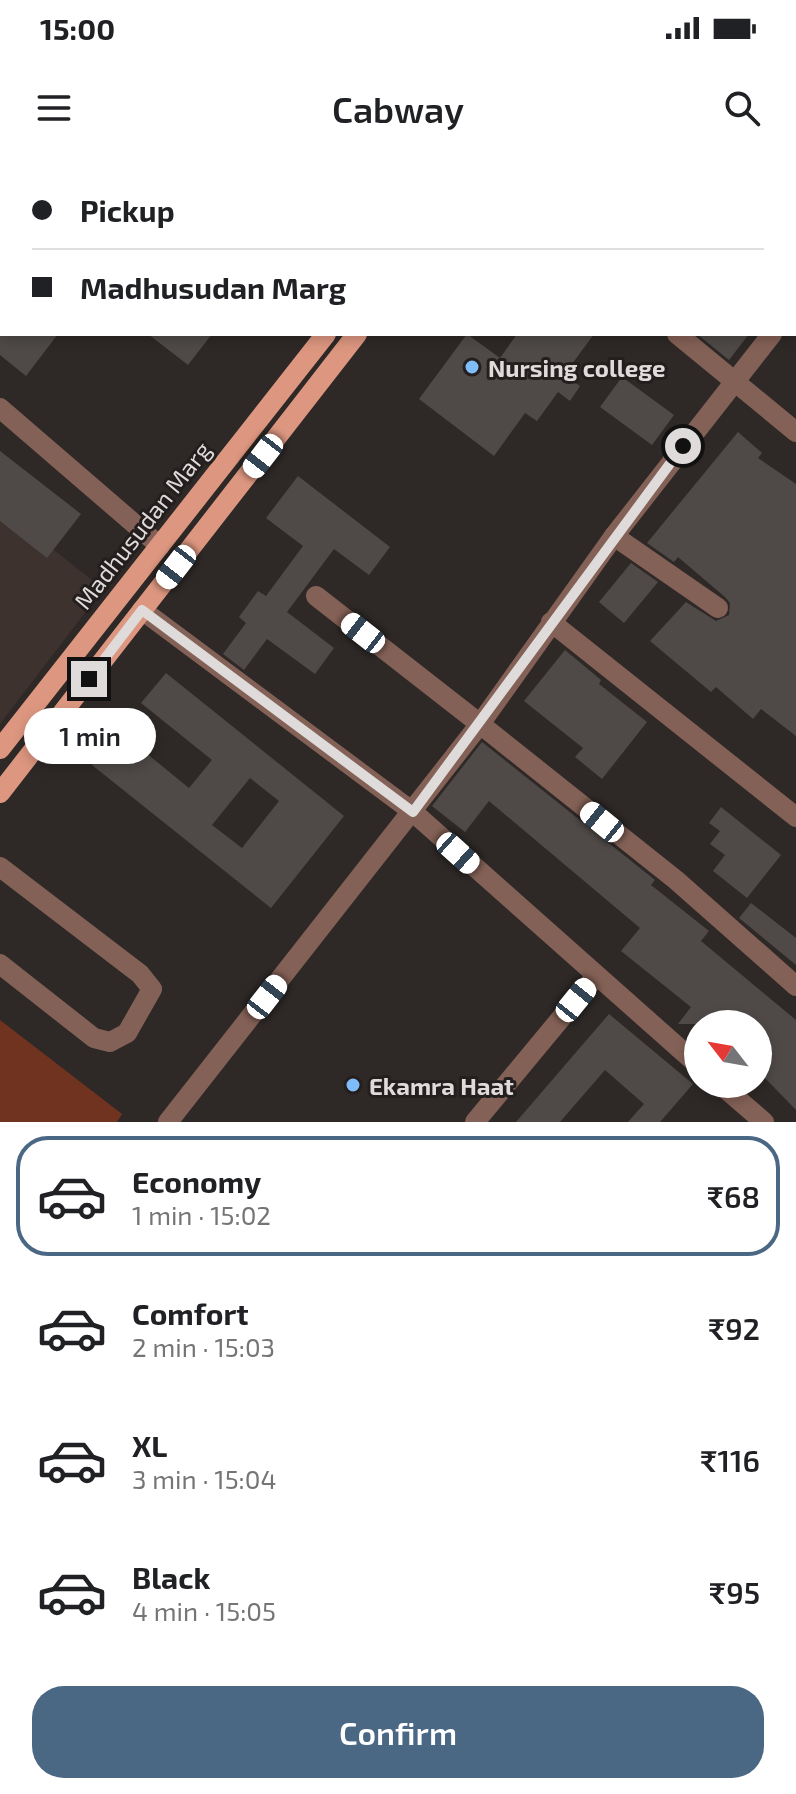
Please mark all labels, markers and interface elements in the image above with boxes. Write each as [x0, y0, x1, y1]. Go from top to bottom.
text: 15:00 [40, 10, 115, 46]
icon: menu [32, 86, 76, 130]
icon: search [720, 86, 764, 130]
text: Cabway [332, 87, 464, 130]
text: Pickup [80, 192, 175, 228]
text: Madhusudan Marg [80, 269, 346, 305]
place label: Nursing college [488, 353, 666, 382]
marker: Nursing college [463, 358, 481, 376]
route start [665, 428, 701, 464]
car [239, 430, 287, 482]
street label: Madhusudan Marg [68, 435, 216, 615]
car [152, 541, 200, 593]
car [337, 609, 389, 657]
route end [71, 661, 107, 697]
callout: 1 min [23, 707, 155, 763]
text: 1 min [59, 720, 121, 751]
car [576, 798, 628, 846]
car [432, 828, 484, 878]
car [243, 971, 291, 1023]
car [552, 974, 600, 1026]
north arrow [684, 1010, 772, 1098]
map controls [684, 1010, 772, 1098]
place label: Ekamra Haat [369, 1071, 514, 1100]
marker: Ekamra Haat [344, 1076, 362, 1094]
icon: car [36, 1160, 108, 1232]
text: Economy [132, 1163, 261, 1199]
text: ₹68 [707, 1178, 760, 1214]
text: 1 min · 15:02 [132, 1199, 271, 1230]
icon: car [36, 1292, 108, 1364]
text: Comfort [132, 1295, 249, 1331]
text: ₹92 [708, 1310, 760, 1346]
text: 2 min · 15:03 [132, 1331, 275, 1362]
icon: car [36, 1424, 108, 1496]
text: XL [132, 1427, 167, 1463]
text: ₹116 [700, 1442, 760, 1478]
text: 3 min · 15:04 [132, 1463, 276, 1494]
icon: car [36, 1556, 108, 1628]
text: Black [132, 1559, 210, 1595]
text: ₹95 [709, 1574, 760, 1610]
text: 4 min · 15:05 [132, 1595, 276, 1626]
button: Confirm [32, 1686, 764, 1778]

